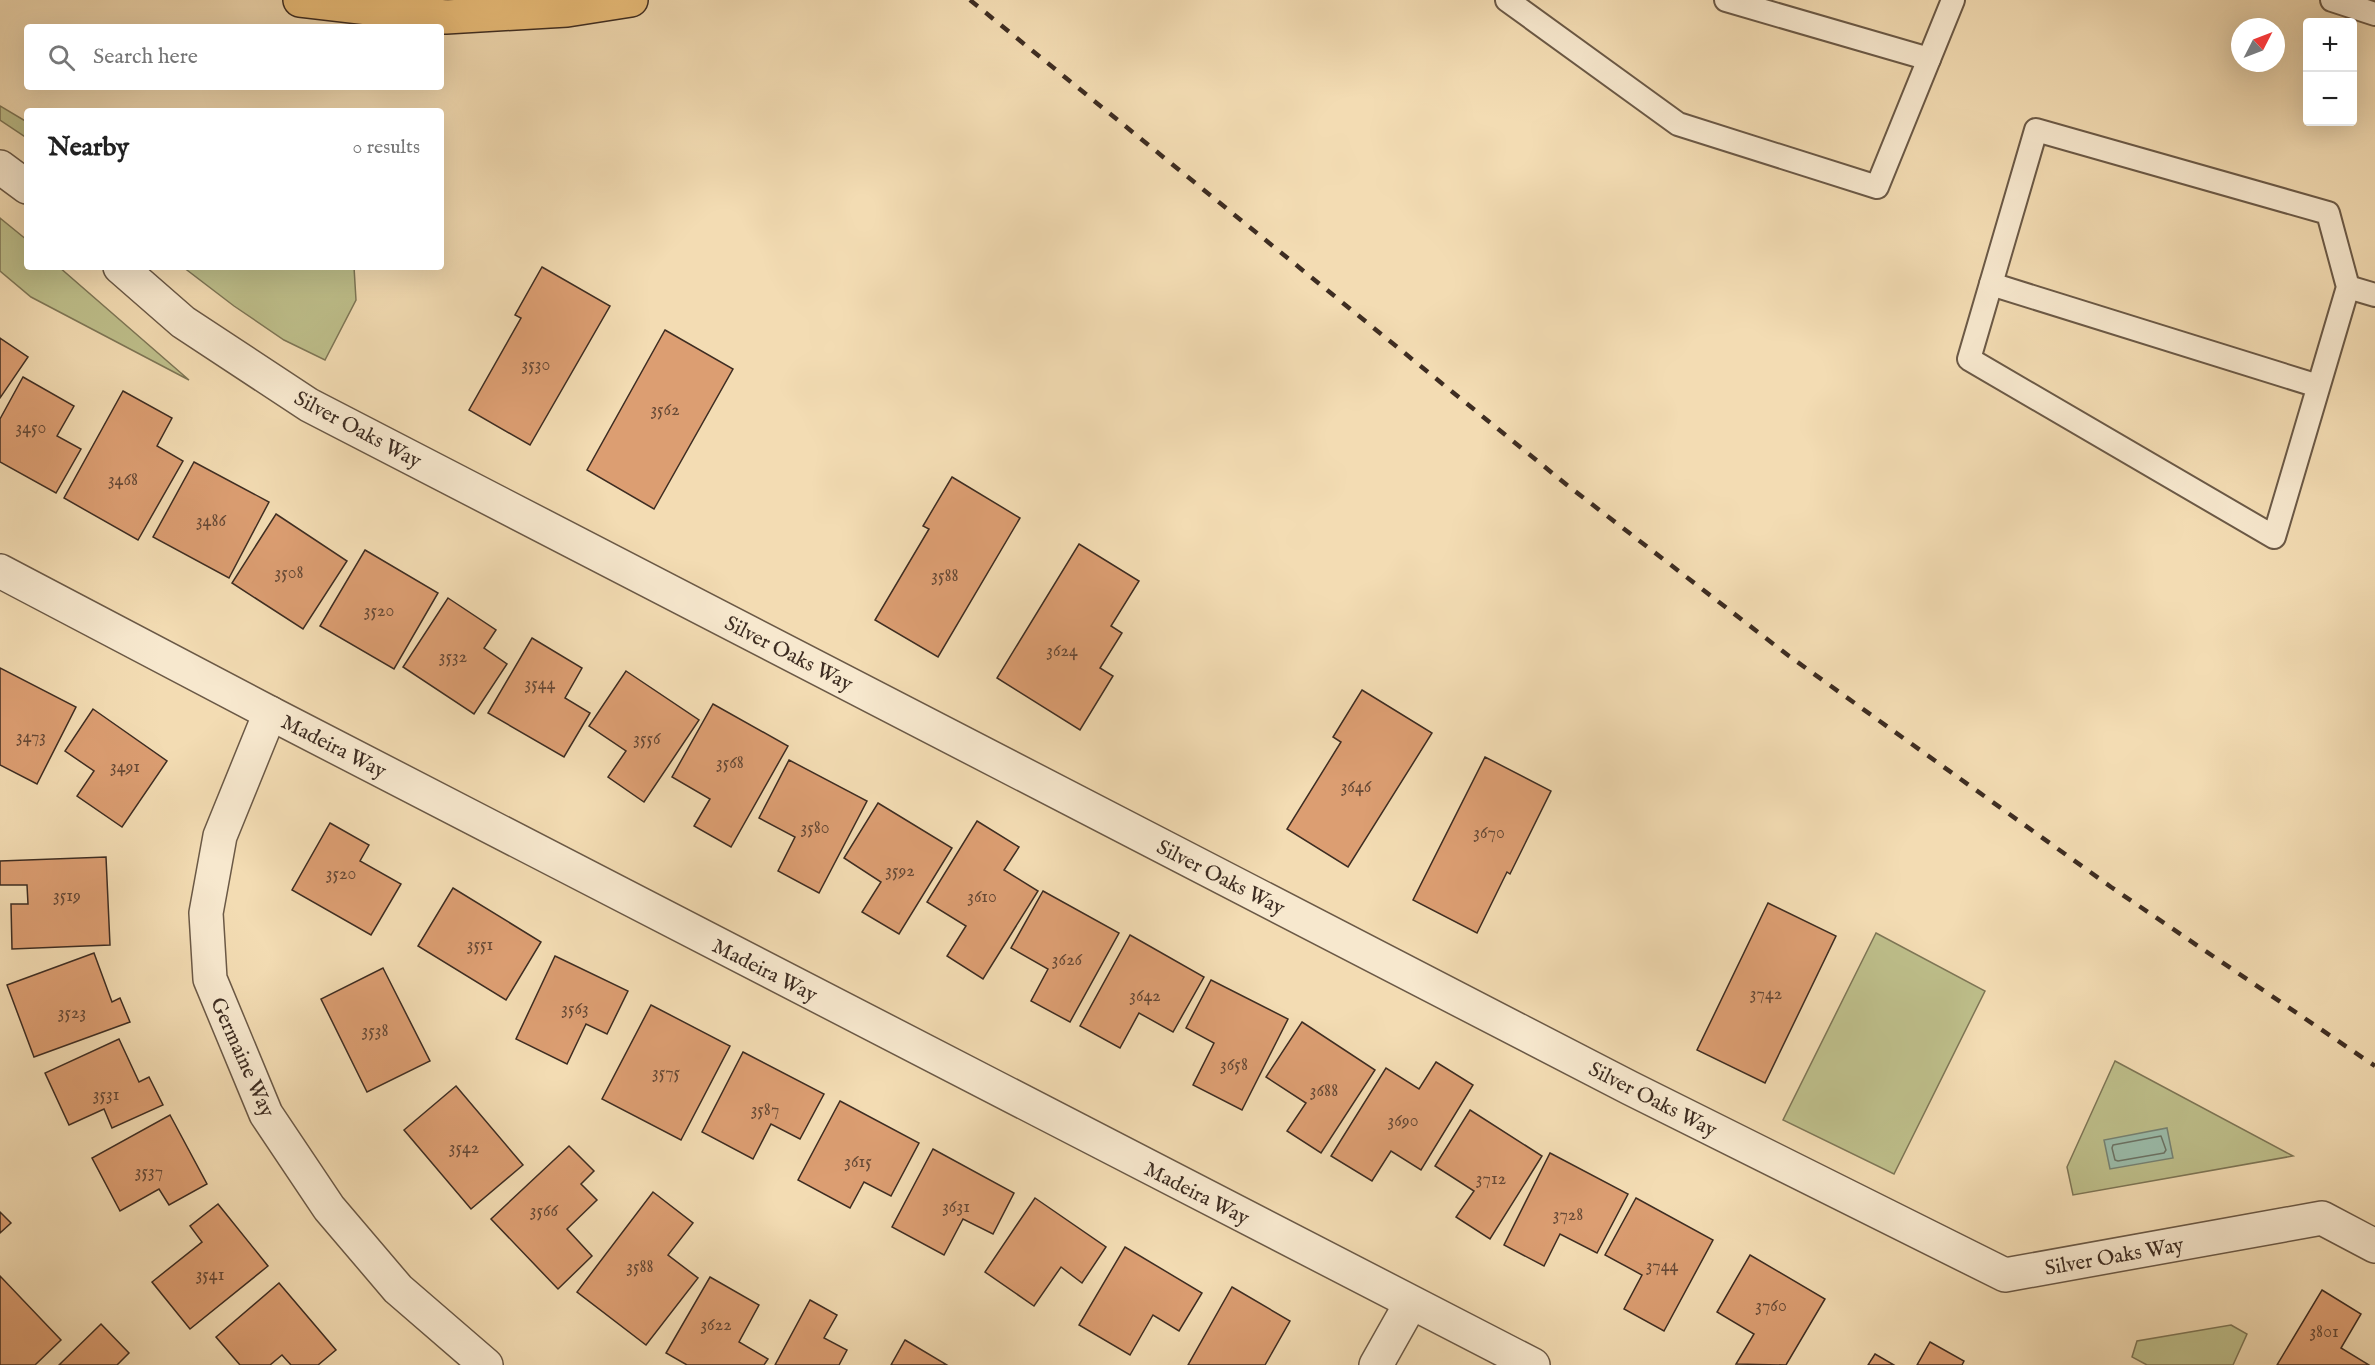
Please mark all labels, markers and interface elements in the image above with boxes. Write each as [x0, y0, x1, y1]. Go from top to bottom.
north arrow [2231, 18, 2285, 72]
map controls [2303, 18, 2357, 126]
button: + [2303, 18, 2357, 72]
search box [24, 24, 444, 90]
icon: search [45, 41, 78, 74]
text: Search here [93, 43, 198, 71]
button: − [2303, 72, 2357, 126]
text: Nearby [48, 131, 129, 164]
text: 0 results [353, 135, 420, 160]
house number: 3530 [522, 354, 550, 377]
street label: Silver Oaks Way [289, 385, 426, 476]
house number: 3562 [650, 399, 680, 422]
house number: 3450 [16, 417, 46, 440]
house number: 3468 [108, 469, 138, 492]
house number: 3486 [196, 510, 227, 533]
house number: 3508 [274, 562, 304, 585]
house number: 3588 [931, 565, 959, 588]
house number: 3520 [364, 600, 394, 623]
street label: Silver Oaks Way [720, 610, 858, 699]
house number: 3624 [1046, 640, 1078, 663]
house number: 3532 [439, 646, 467, 669]
house number: 3544 [525, 673, 556, 696]
street label: Madeira Way [276, 709, 391, 786]
house number: 3473 [16, 726, 46, 749]
house number: 3556 [633, 728, 661, 751]
house number: 3568 [716, 752, 744, 775]
house number: 3491 [110, 756, 140, 779]
house number: 3646 [1341, 776, 1372, 799]
house number: 3580 [800, 817, 830, 840]
house number: 3670 [1473, 822, 1505, 845]
street label: Silver Oaks Way [1152, 834, 1290, 923]
house number: 3592 [885, 860, 915, 883]
house number: 3520 [326, 863, 356, 886]
house number: 3519 [53, 885, 81, 908]
house number: 3610 [967, 886, 997, 909]
street label: Madeira Way [707, 933, 822, 1010]
house number: 3551 [467, 934, 493, 957]
house number: 3626 [1052, 949, 1083, 972]
house number: 3742 [1750, 983, 1782, 1006]
house number: 3642 [1129, 985, 1161, 1008]
street label: Germaine Way [203, 994, 280, 1122]
house number: 3563 [561, 998, 589, 1021]
house number: 3523 [58, 1002, 86, 1025]
house number: 3538 [361, 1020, 389, 1043]
house number: 3658 [1220, 1054, 1248, 1077]
street label: Silver Oaks Way [1584, 1056, 1722, 1145]
house number: 3575 [652, 1062, 681, 1085]
house number: 3688 [1310, 1080, 1338, 1103]
house number: 3531 [93, 1084, 119, 1107]
house number: 3587 [751, 1099, 779, 1122]
house number: 3690 [1387, 1110, 1419, 1133]
house number: 3542 [449, 1137, 479, 1160]
house number: 3615 [844, 1151, 872, 1174]
street label: Madeira Way [1139, 1156, 1254, 1233]
house number: 3537 [135, 1161, 163, 1184]
house number: 3712 [1476, 1168, 1506, 1191]
house number: 3631 [942, 1196, 970, 1219]
house number: 3566 [530, 1200, 559, 1223]
house number: 3728 [1553, 1204, 1583, 1227]
street label: Silver Oaks Way [2043, 1232, 2186, 1283]
house number: 3744 [1646, 1255, 1679, 1278]
house number: 3588 [626, 1256, 654, 1279]
house number: 3541 [196, 1264, 224, 1287]
house number: 3760 [1755, 1295, 1787, 1318]
house number: 3622 [700, 1314, 732, 1337]
house number: 3801 [2309, 1321, 2339, 1344]

